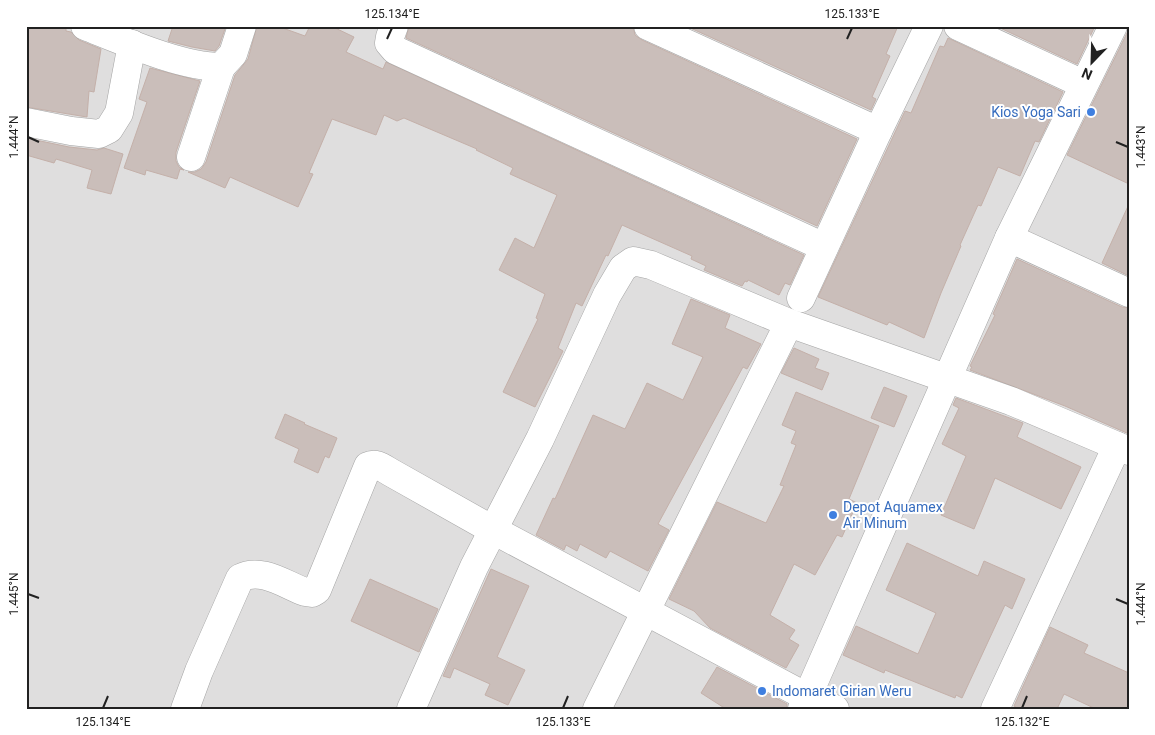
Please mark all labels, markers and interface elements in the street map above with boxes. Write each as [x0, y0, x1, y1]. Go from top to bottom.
text: 125.134°E [365, 7, 420, 21]
text: 125.133°E [825, 7, 880, 21]
north arrow [1068, 38, 1118, 88]
text: N [1079, 65, 1095, 83]
place label: Kios Yoga Sari [991, 104, 1081, 120]
marker: Kios Yoga Sari [1085, 106, 1097, 118]
text: 1.444°N [7, 115, 21, 159]
text: 1.443°N [1134, 125, 1148, 169]
place label: Depot Aquamex Air Minum [843, 499, 943, 531]
marker: Depot Aquamex Air Minum [827, 509, 839, 521]
text: 1.445°N [7, 572, 21, 616]
text: 1.444°N [1134, 582, 1148, 626]
place label: Indomaret Girian Weru [772, 683, 911, 699]
marker: Indomaret Girian Weru [756, 685, 768, 697]
text: 125.134°E [76, 715, 131, 729]
text: 125.133°E [536, 715, 591, 729]
text: 125.132°E [995, 715, 1050, 729]

